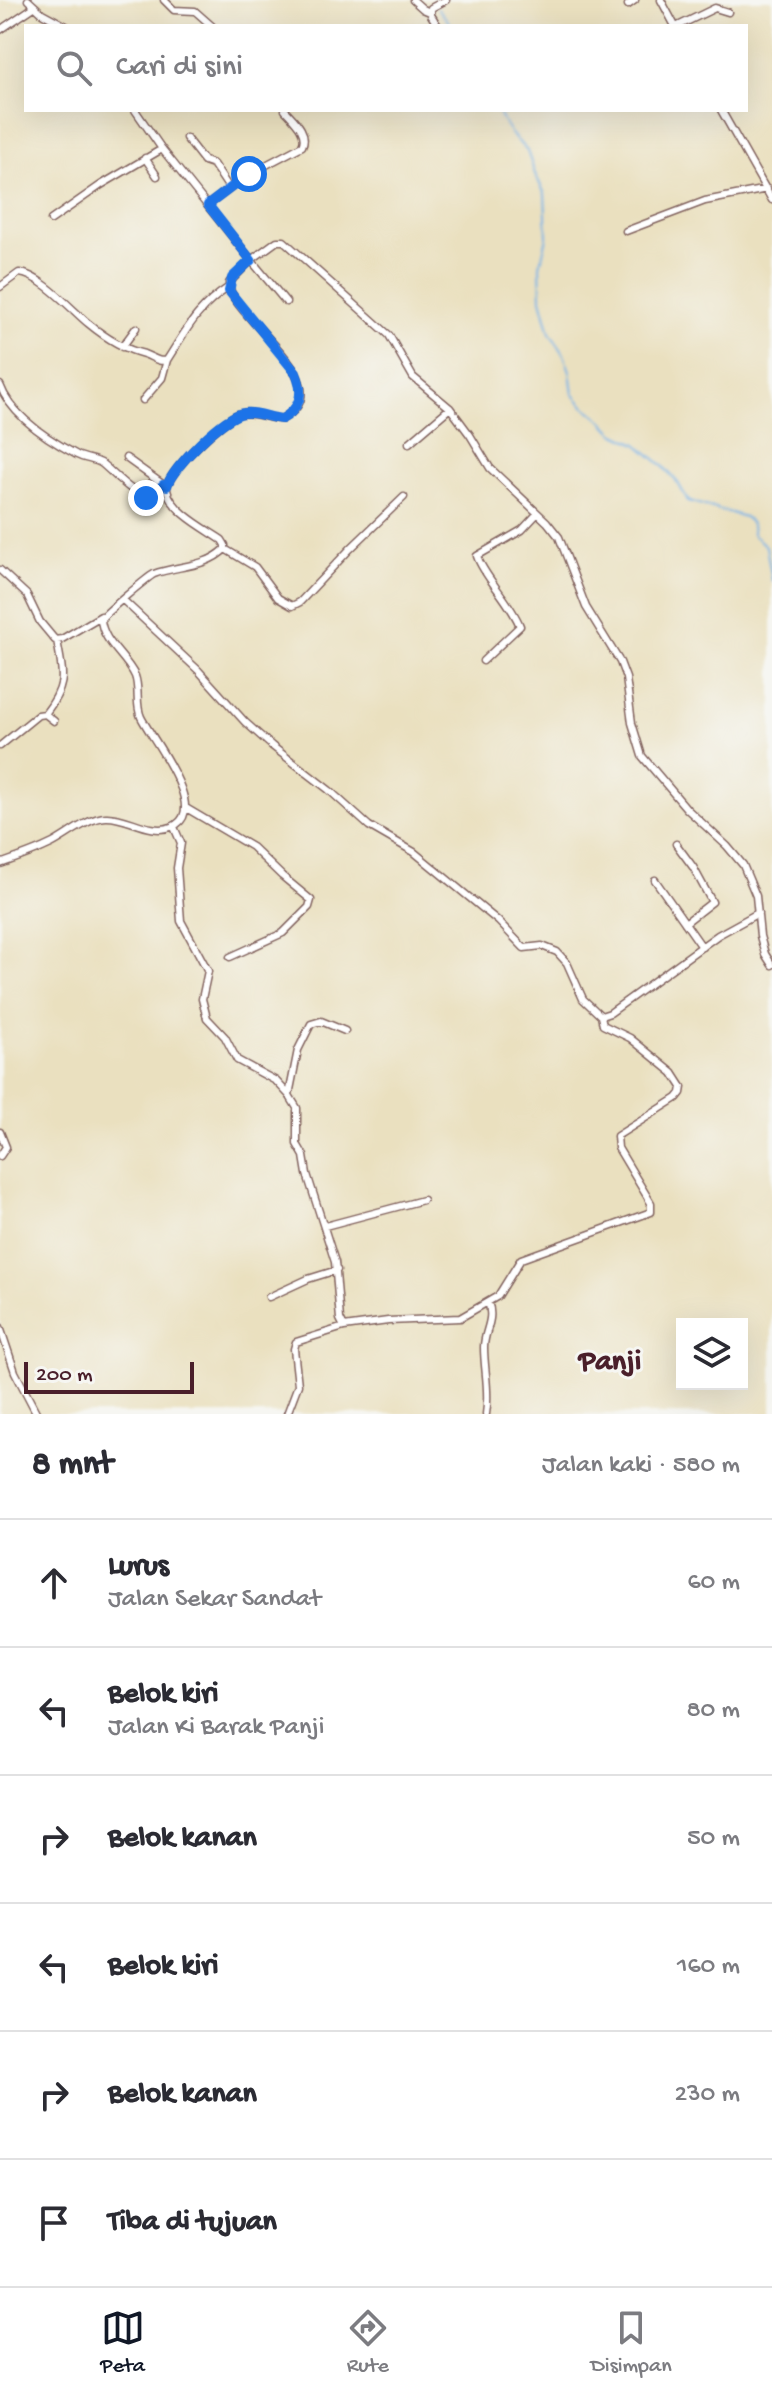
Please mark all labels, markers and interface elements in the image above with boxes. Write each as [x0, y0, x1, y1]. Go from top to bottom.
search box [24, 24, 748, 112]
icon: search [52, 46, 96, 90]
text: Cari di sini [116, 51, 243, 86]
route start [231, 156, 267, 192]
route end [128, 480, 164, 516]
map controls [676, 1318, 748, 1390]
button: layers [676, 1318, 748, 1390]
district label: Panji [577, 1346, 641, 1381]
scale bar [24, 1358, 194, 1394]
text: 200 m [36, 1363, 93, 1389]
text: 8 mnt [32, 1446, 113, 1486]
text: Jalan kaki · 580 m [542, 1451, 740, 1482]
text: Lurus [108, 1550, 169, 1585]
icon: ahead [32, 1561, 76, 1605]
text: 60 m [687, 1568, 740, 1599]
text: Jalan Sekar Sandat [108, 1585, 321, 1616]
text: Belok kiri [108, 1678, 218, 1713]
icon: left [32, 1689, 76, 1733]
text: 80 m [686, 1696, 740, 1727]
text: Jalan Ki Barak Panji [108, 1713, 324, 1744]
icon: right [32, 1817, 76, 1861]
text: Belok kanan [108, 1822, 257, 1857]
text: 50 m [687, 1824, 740, 1855]
icon: left [32, 1945, 76, 1989]
text: Belok kiri [108, 1950, 218, 1985]
text: 160 m [677, 1952, 740, 1983]
icon: right [32, 2073, 76, 2117]
text: Belok kanan [108, 2078, 257, 2113]
text: 230 m [674, 2080, 740, 2111]
icon: arrive [32, 2201, 76, 2245]
text: Tiba di tujuan [108, 2206, 277, 2241]
tab: Peta [100, 2306, 145, 2380]
tab: Rute [346, 2306, 390, 2380]
tab: Disimpan [591, 2306, 672, 2380]

